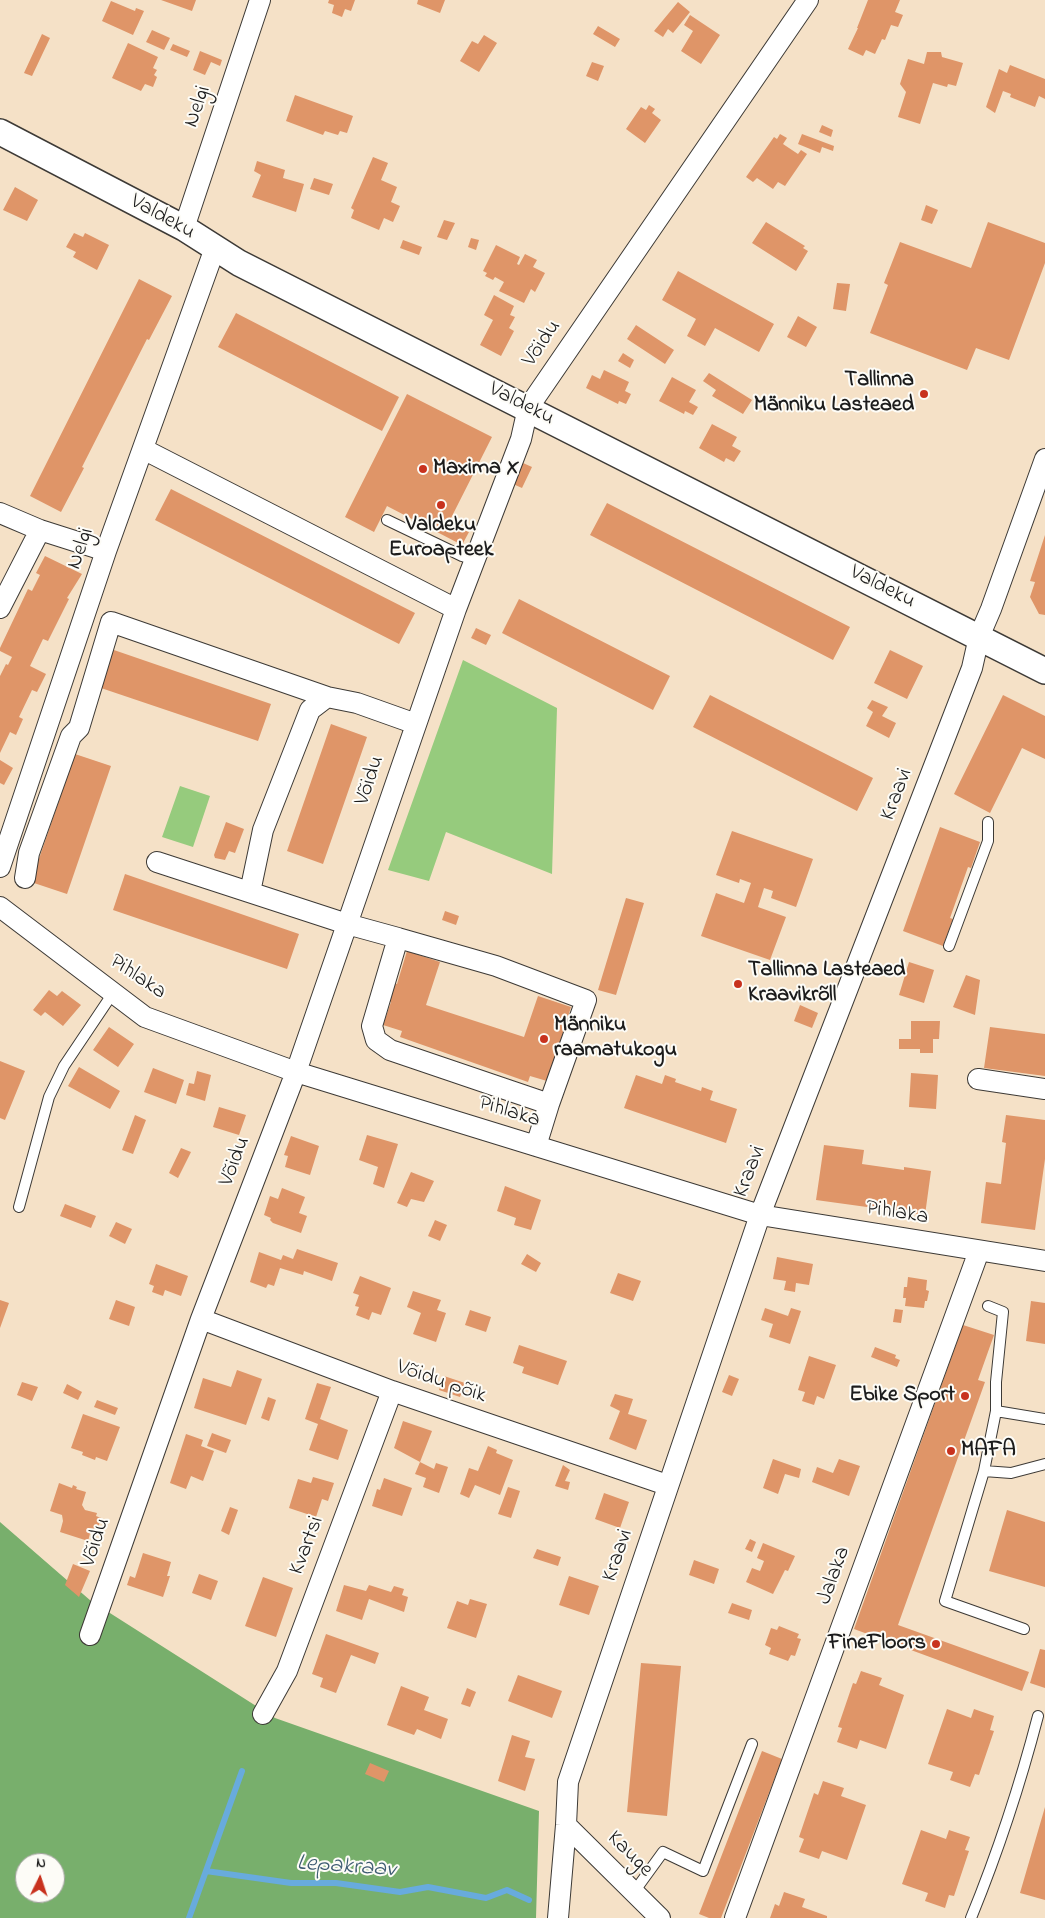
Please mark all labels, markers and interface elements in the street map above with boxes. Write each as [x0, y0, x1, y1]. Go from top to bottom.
street label: Nelgi [180, 83, 218, 131]
street label: Valdeku [125, 189, 199, 247]
street label: Võidu [518, 316, 568, 372]
place label: Tallinna Männiku Lasteaed [754, 368, 914, 420]
street label: Valdeku [484, 377, 558, 433]
marker: Tallinna Männiku Lasteaed [918, 388, 930, 400]
place label: Maxima X [433, 456, 519, 482]
marker: Maxima X [417, 463, 429, 475]
marker: Valdeku Euroapteek [435, 499, 447, 511]
place label: Valdeku Euroapteek [389, 513, 493, 564]
street label: Nelgi [63, 525, 101, 573]
street label: Valdeku [845, 560, 919, 616]
street label: Võidu [350, 753, 392, 809]
street label: Kraavi [876, 765, 920, 825]
street label: Pihlaka [104, 949, 170, 1007]
place label: Tallinna Lasteaed Kraavikrõll [748, 958, 905, 1009]
marker: Tallinna Lasteaed Kraavikrõll [732, 978, 744, 990]
place label: Männiku raamatukogu [554, 1013, 677, 1064]
marker: Männiku raamatukogu [538, 1033, 550, 1045]
street label: Pihlaka [475, 1091, 543, 1135]
street label: Võidu [215, 1134, 257, 1190]
street label: Kraavi [729, 1142, 773, 1202]
street label: Pihlaka [864, 1196, 930, 1232]
street label: Võidu põik [393, 1355, 489, 1411]
place label: Ebike Sport [849, 1383, 955, 1409]
marker: Ebike Sport [959, 1390, 971, 1402]
place label: MAFA [961, 1438, 1016, 1464]
marker: MAFA [945, 1445, 957, 1457]
street label: Kvartsi [285, 1513, 331, 1579]
street label: Võidu [76, 1515, 118, 1571]
street label: Kraavi [598, 1526, 640, 1586]
street label: Jalaka [812, 1543, 858, 1609]
place label: FineFloors [828, 1631, 926, 1657]
marker: FineFloors [930, 1638, 942, 1650]
street label: Kauge [600, 1826, 658, 1884]
water label: Lepakraav [296, 1850, 396, 1886]
north arrow [15, 1853, 65, 1903]
text: N [36, 1853, 46, 1874]

